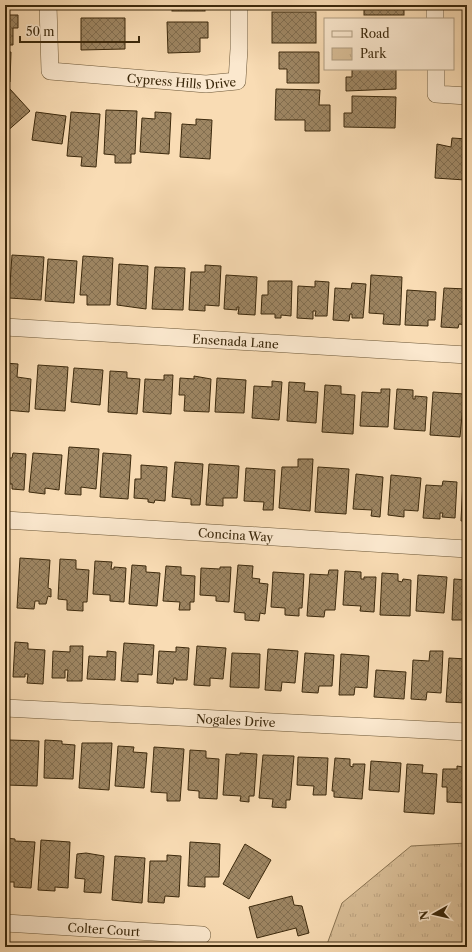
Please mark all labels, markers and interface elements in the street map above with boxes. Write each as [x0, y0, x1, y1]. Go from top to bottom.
scale bar [20, 18, 139, 44]
legend [324, 18, 454, 70]
text: 50 m [26, 24, 55, 39]
text: Road [360, 26, 390, 41]
text: Park [360, 46, 387, 61]
street label: Cypress Hills Drive [126, 70, 237, 92]
street label: Ensenada Lane [192, 331, 280, 351]
street label: Concina Way [197, 525, 274, 544]
street label: Nogales Drive [196, 710, 276, 730]
north arrow [414, 894, 454, 934]
text: N [416, 909, 432, 921]
street label: Colter Court [67, 919, 141, 939]

